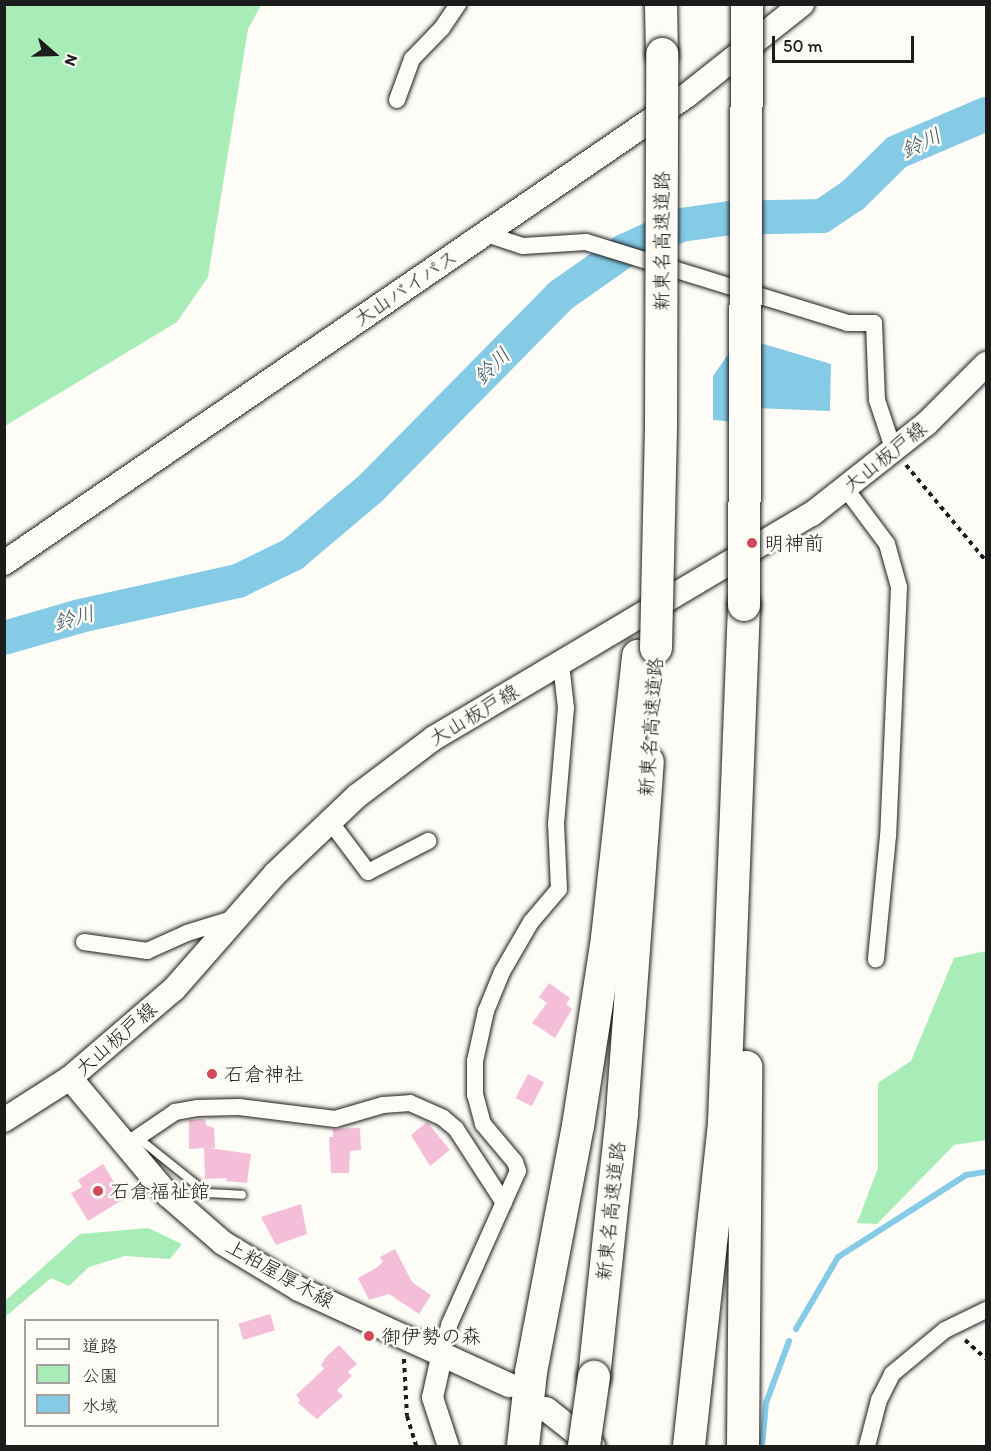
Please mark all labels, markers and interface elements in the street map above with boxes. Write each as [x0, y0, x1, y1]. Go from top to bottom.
north arrow [24, 24, 84, 84]
scale bar [775, 24, 918, 62]
text: 50 m [783, 35, 823, 57]
text: N [61, 52, 82, 69]
water label: 鈴川 [897, 123, 945, 163]
street label: 新東名高速道路 [650, 171, 674, 311]
street label: 大山バイパス [350, 245, 462, 331]
water label: 鈴川 [468, 342, 516, 390]
street label: 大山板戸線 [839, 416, 931, 498]
place label: 明神前 [764, 531, 824, 555]
marker: 明神前 [745, 536, 759, 550]
water label: 鈴川 [50, 600, 98, 636]
street label: 新東名高速道路 [634, 656, 668, 798]
street label: 大山板戸線 [425, 679, 523, 751]
street label: 大山板戸線 [70, 997, 162, 1081]
place label: 石倉神社 [224, 1062, 304, 1086]
marker: 石倉神社 [205, 1067, 219, 1081]
street label: 新東名高速道路 [592, 1140, 630, 1282]
place label: 石倉福祉館 [110, 1179, 210, 1203]
marker: 石倉福祉館 [91, 1184, 105, 1198]
street label: 上粕屋厚木線 [222, 1234, 338, 1314]
legend [24, 1319, 219, 1427]
place label: 御伊勢の森 [381, 1324, 481, 1348]
marker: 御伊勢の森 [362, 1329, 376, 1343]
text: 道路 [82, 1335, 118, 1357]
text: 公園 [82, 1365, 118, 1387]
text: 水域 [82, 1395, 118, 1417]

